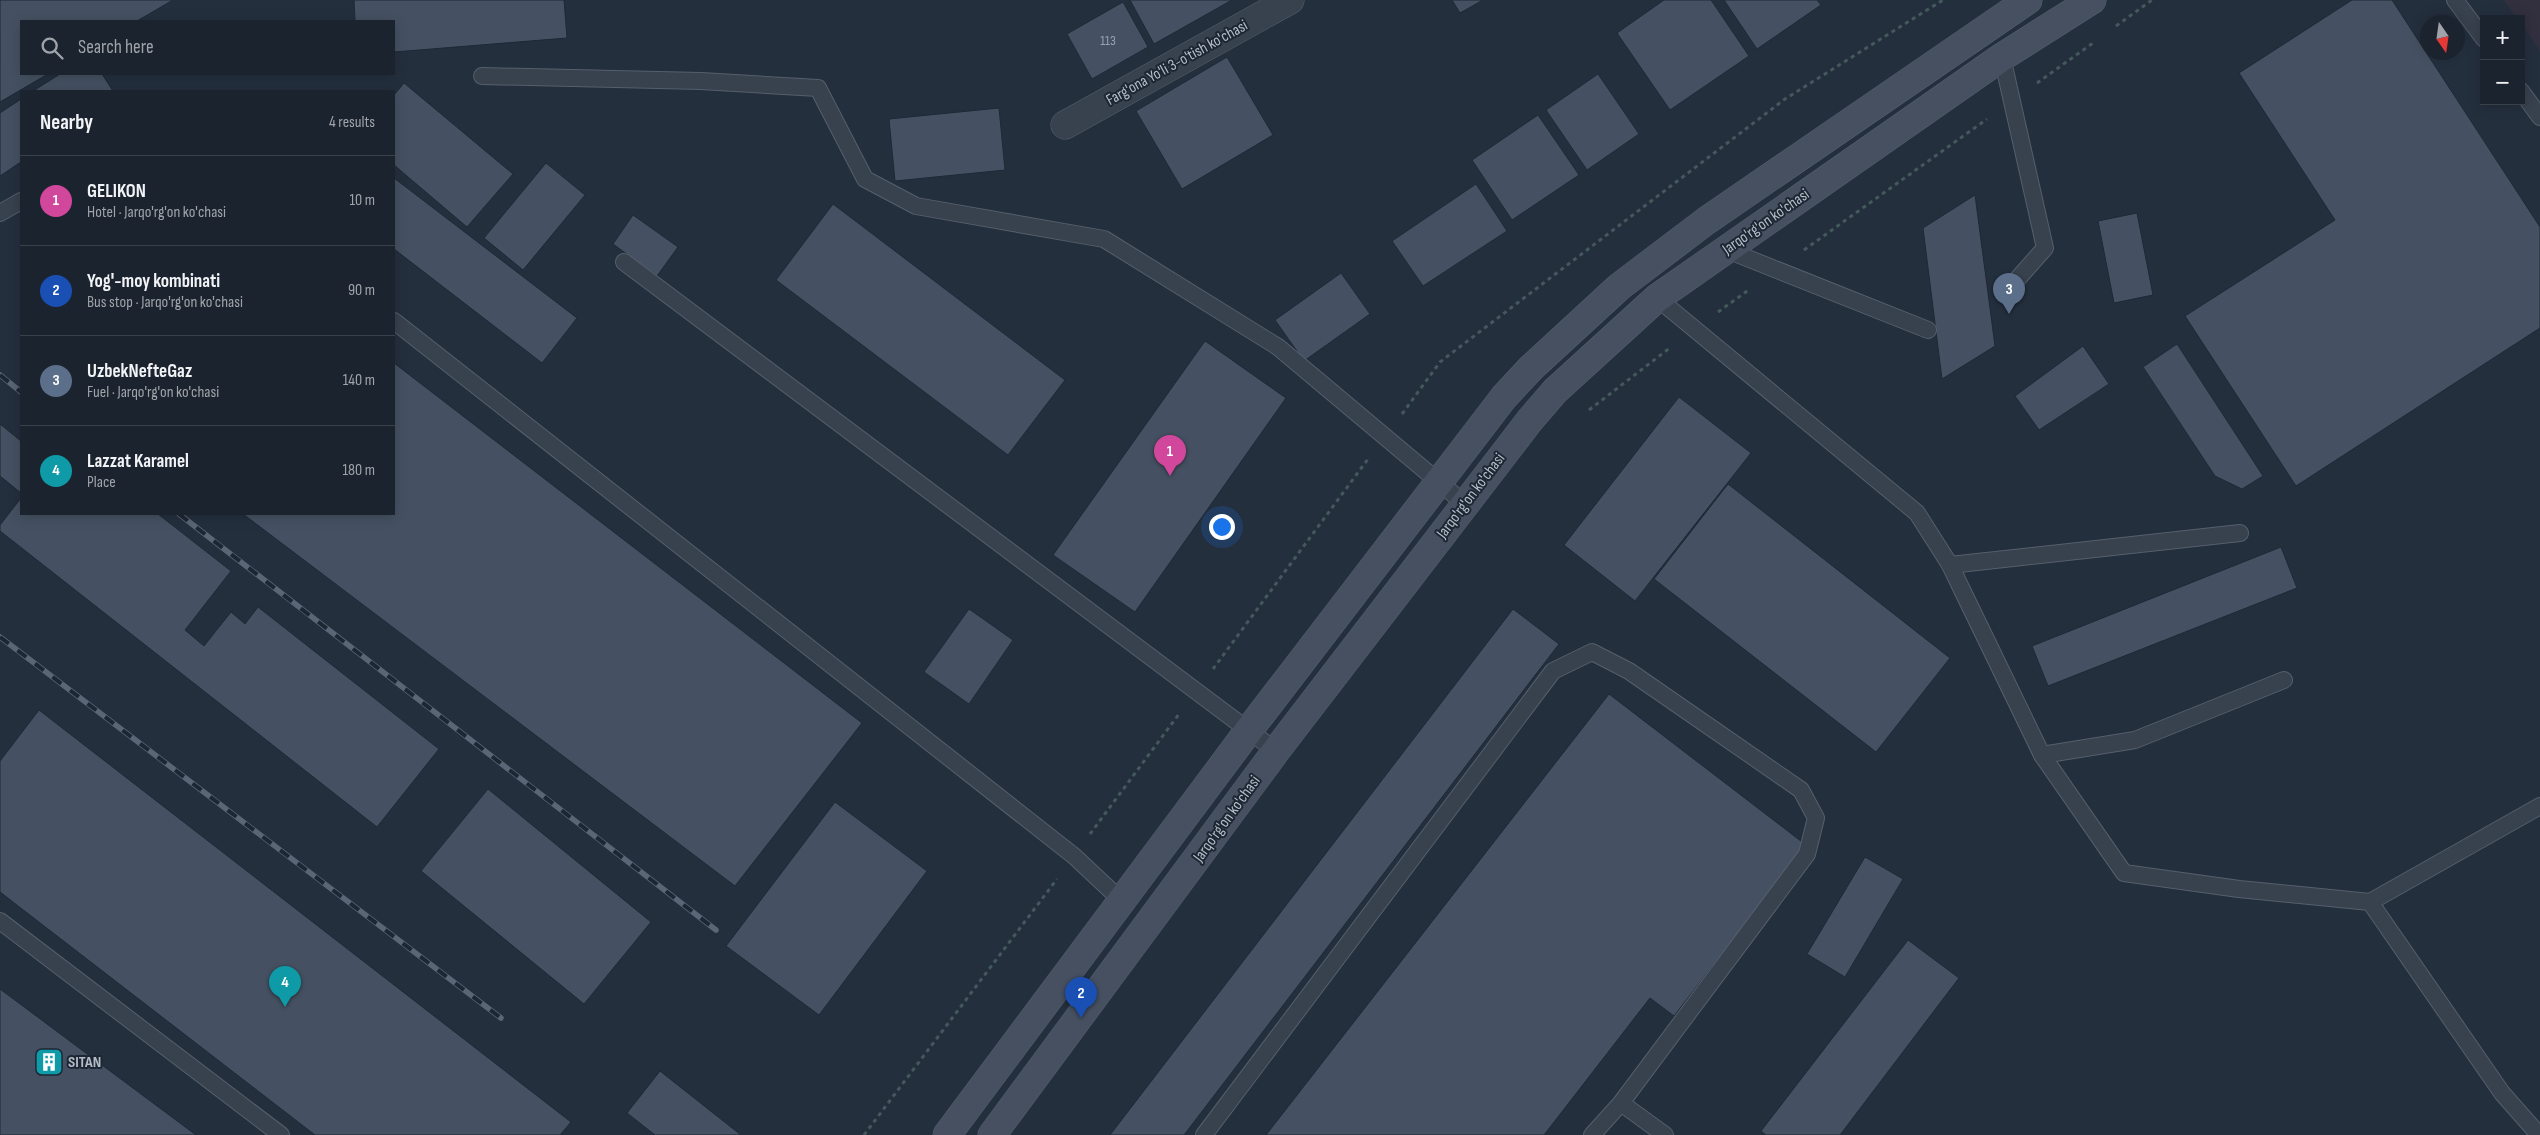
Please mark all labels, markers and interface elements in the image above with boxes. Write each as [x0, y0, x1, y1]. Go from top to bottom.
north arrow [2420, 15, 2465, 60]
map controls [2480, 15, 2525, 105]
button: + [2480, 15, 2525, 60]
street label: Farg'ona Yo'li 3-o'tish ko'chasi [1103, 16, 1251, 110]
search box [20, 20, 395, 75]
house number: 113 [1100, 32, 1116, 49]
icon: search [38, 34, 66, 62]
text: Search here [78, 36, 154, 59]
button: − [2480, 60, 2525, 105]
text: Nearby [40, 110, 93, 135]
text: 4 results [329, 113, 375, 132]
text: GELIKON [87, 180, 146, 203]
street label: Jarqo'rg'on ko'chasi [1718, 185, 1813, 260]
text: 1 [53, 191, 59, 210]
text: 10 m [349, 191, 375, 210]
text: Hotel · Jarqo'rg'on ko'chasi [87, 203, 226, 222]
text: Yog'-moy kombinati [87, 270, 220, 293]
pin: 3 [1993, 273, 2025, 314]
text: 2 [52, 281, 60, 300]
text: 90 m [348, 281, 375, 300]
text: Bus stop · Jarqo'rg'on ko'chasi [87, 293, 243, 312]
text: UzbekNefteGaz [87, 360, 192, 383]
text: 3 [52, 371, 60, 390]
text: 140 m [343, 371, 375, 390]
text: Fuel · Jarqo'rg'on ko'chasi [87, 383, 219, 402]
pin: 1 [1154, 435, 1186, 476]
text: Lazzat Karamel [87, 450, 189, 473]
street label: Jarqo'rg'on ko'chasi [1432, 450, 1509, 543]
text: 4 [52, 461, 60, 480]
text: 180 m [342, 461, 375, 480]
text: Place [87, 473, 116, 492]
your location [1209, 514, 1235, 540]
street label: Jarqo'rg'on ko'chasi [1189, 772, 1265, 867]
pin: 4 [269, 966, 301, 1007]
pin: 2 [1065, 977, 1097, 1018]
building icon: SITAN [34, 1047, 64, 1077]
place label: SITAN [68, 1053, 101, 1072]

